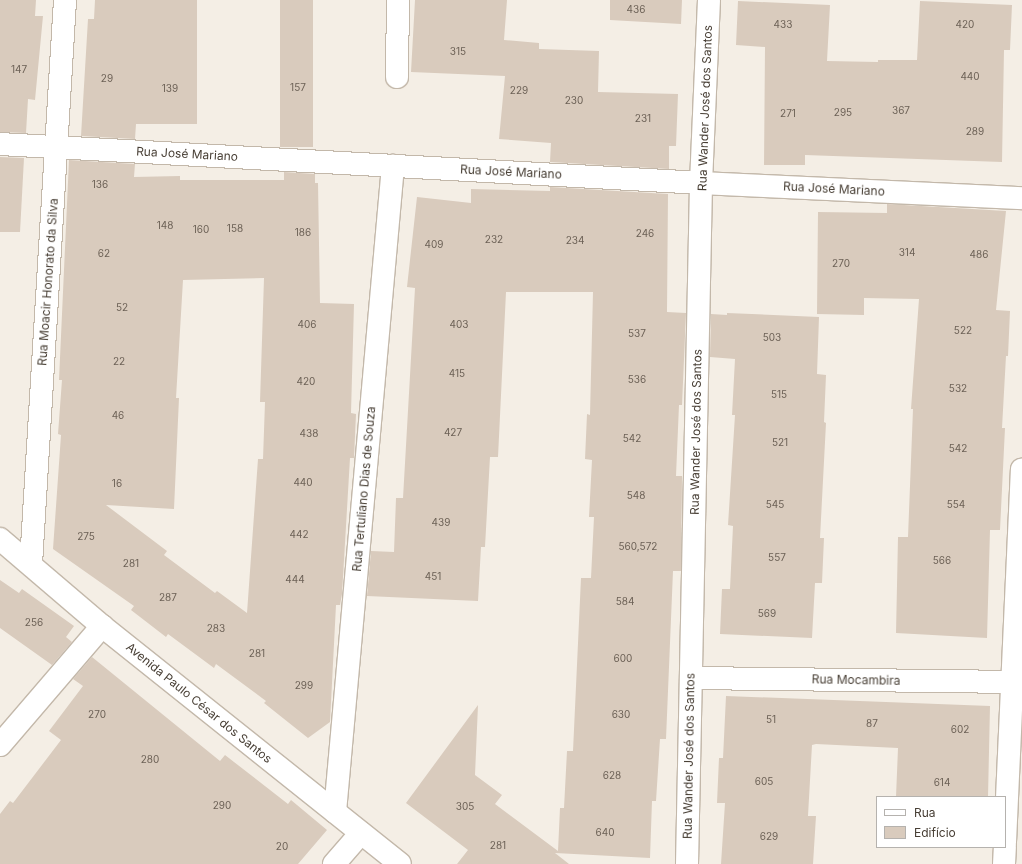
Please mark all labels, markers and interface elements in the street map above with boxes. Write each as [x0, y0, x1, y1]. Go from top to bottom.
house number: 436 [627, 4, 645, 16]
house number: 433 [774, 19, 792, 31]
house number: 420 [956, 19, 974, 31]
street label: Rua Wander José dos Santos [695, 25, 715, 191]
house number: 315 [450, 46, 466, 58]
house number: 147 [11, 64, 27, 76]
house number: 440 [960, 71, 980, 83]
house number: 29 [101, 73, 113, 85]
house number: 157 [290, 82, 306, 94]
house number: 139 [162, 83, 178, 95]
house number: 229 [510, 85, 528, 97]
house number: 230 [565, 95, 583, 107]
house number: 367 [892, 105, 910, 117]
house number: 295 [834, 107, 852, 119]
house number: 271 [780, 108, 796, 120]
house number: 231 [635, 113, 651, 125]
house number: 289 [966, 126, 984, 138]
street label: Rua José Mariano [136, 144, 238, 164]
street label: Rua José Mariano [460, 162, 562, 182]
house number: 136 [92, 179, 108, 191]
street label: Rua José Mariano [783, 179, 885, 199]
street label: Rua Moacir Honorato da Silva [35, 198, 61, 366]
house number: 148 [157, 220, 173, 232]
house number: 158 [227, 223, 243, 235]
house number: 160 [193, 224, 209, 236]
house number: 186 [295, 227, 311, 239]
house number: 246 [636, 228, 654, 240]
house number: 232 [485, 234, 503, 246]
house number: 234 [566, 235, 584, 247]
house number: 409 [425, 239, 443, 251]
house number: 314 [899, 247, 915, 259]
house number: 62 [98, 248, 110, 260]
house number: 486 [970, 249, 988, 261]
house number: 270 [832, 258, 850, 270]
house number: 52 [116, 302, 128, 314]
house number: 406 [298, 319, 316, 331]
house number: 403 [450, 319, 468, 331]
house number: 522 [954, 325, 972, 337]
house number: 537 [628, 328, 646, 340]
house number: 503 [763, 332, 781, 344]
street label: Rua Wander José dos Santos [687, 349, 705, 515]
house number: 22 [113, 356, 125, 368]
house number: 415 [449, 368, 465, 380]
house number: 536 [628, 374, 646, 386]
house number: 420 [297, 376, 315, 388]
house number: 532 [949, 383, 967, 395]
house number: 515 [771, 389, 787, 401]
street label: Rua Tertuliano Dias de Souza [350, 406, 378, 572]
house number: 46 [112, 410, 124, 422]
house number: 427 [444, 427, 462, 439]
house number: 438 [300, 428, 318, 440]
house number: 542 [623, 433, 641, 445]
house number: 521 [772, 437, 788, 449]
house number: 542 [949, 443, 967, 455]
house number: 440 [293, 477, 313, 489]
house number: 16 [112, 478, 122, 490]
house number: 548 [627, 490, 645, 502]
house number: 545 [766, 499, 784, 511]
house number: 554 [947, 499, 965, 511]
house number: 439 [432, 517, 450, 529]
house number: 442 [289, 529, 309, 541]
house number: 275 [77, 531, 95, 543]
house number: 560,572 [619, 541, 657, 553]
house number: 557 [768, 552, 786, 564]
house number: 566 [933, 555, 951, 567]
house number: 281 [123, 558, 139, 570]
house number: 451 [425, 571, 441, 583]
house number: 444 [285, 574, 305, 586]
house number: 287 [159, 592, 177, 604]
house number: 584 [616, 596, 634, 608]
house number: 569 [758, 608, 776, 620]
house number: 256 [25, 617, 43, 629]
house number: 283 [207, 623, 225, 635]
street label: Avenida Paulo César dos Santos [123, 640, 275, 766]
house number: 281 [249, 648, 265, 660]
house number: 600 [614, 653, 632, 665]
street label: Rua Mocambira [812, 672, 900, 688]
street label: Rua Wander José dos Santos [680, 673, 698, 839]
house number: 299 [295, 680, 313, 692]
house number: 270 [88, 709, 106, 721]
house number: 630 [612, 709, 630, 721]
house number: 51 [766, 714, 776, 726]
house number: 87 [866, 718, 878, 730]
house number: 602 [951, 724, 969, 736]
house number: 280 [141, 754, 159, 766]
house number: 628 [603, 770, 621, 782]
house number: 605 [755, 776, 773, 788]
house number: 614 [934, 777, 950, 789]
legend [876, 796, 1006, 848]
house number: 290 [213, 800, 231, 812]
house number: 305 [456, 801, 474, 813]
text: Rua [914, 805, 936, 820]
text: Edifício [914, 825, 956, 840]
house number: 640 [596, 827, 614, 839]
house number: 629 [760, 831, 778, 843]
house number: 281 [490, 840, 506, 852]
house number: 20 [276, 841, 288, 853]

